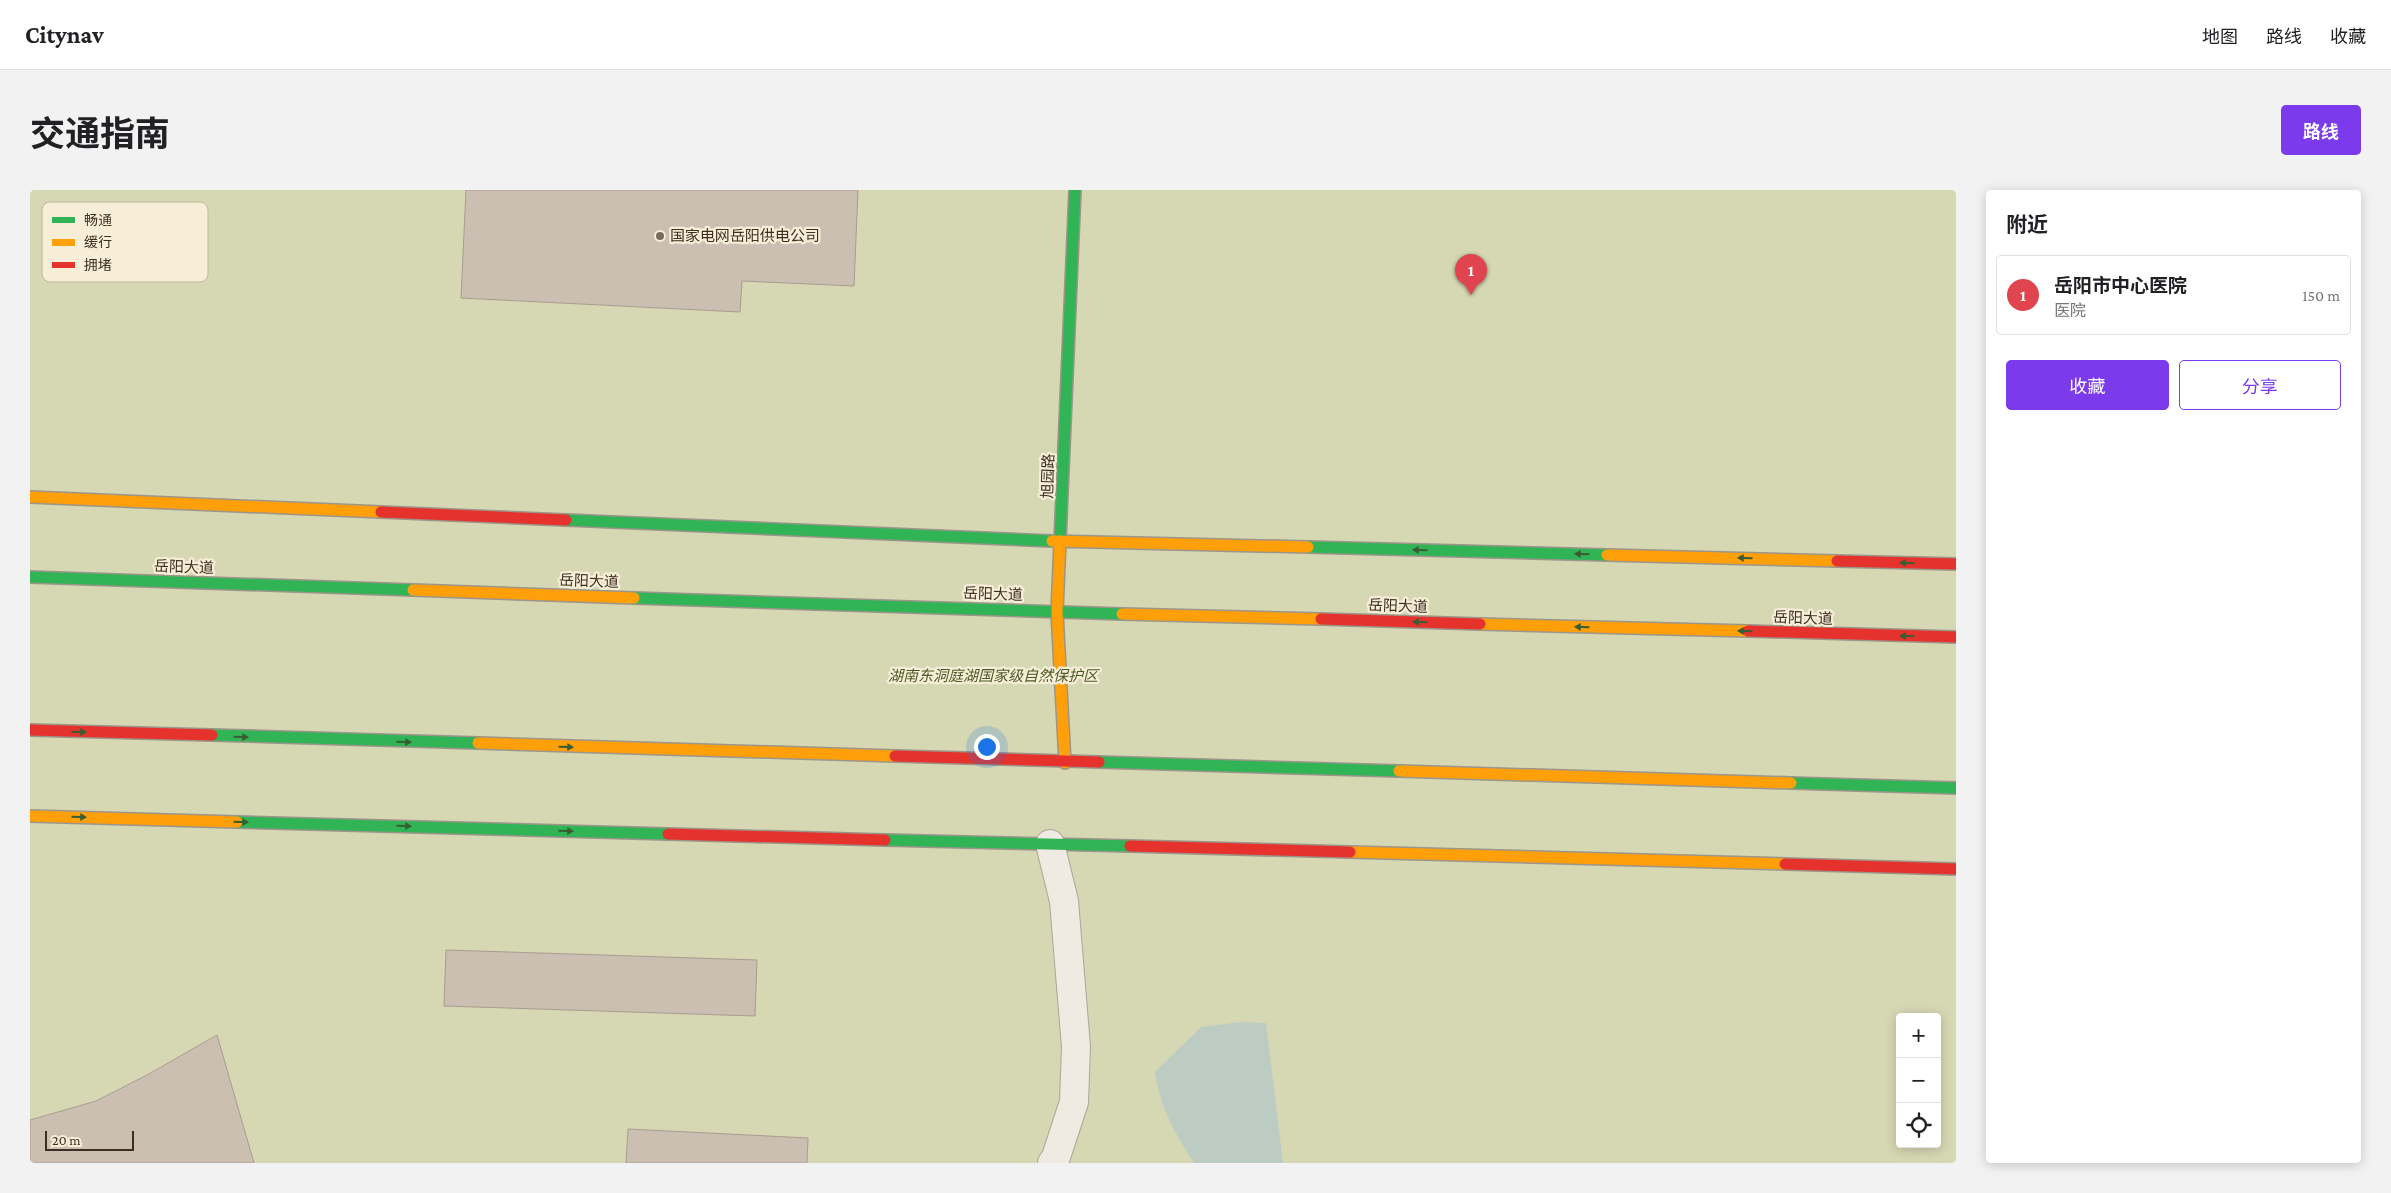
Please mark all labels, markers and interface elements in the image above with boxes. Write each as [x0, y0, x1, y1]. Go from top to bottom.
text: Citynav [25, 21, 104, 48]
text: 地图 [2202, 27, 2238, 47]
text: 路线 [2266, 27, 2302, 47]
text: 收藏 [2330, 27, 2366, 47]
button: 路线 [2281, 105, 2361, 155]
text: 交通指南 [30, 115, 170, 154]
legend [42, 202, 208, 282]
text: 畅通 [84, 212, 112, 228]
text: 附近 [2006, 213, 2048, 237]
place label: 国家电网岳阳供电公司 [670, 227, 820, 244]
marker: 国家电网岳阳供电公司 [654, 230, 666, 242]
text: 缓行 [84, 234, 112, 250]
pin: 1 [1455, 254, 1487, 295]
text: 拥堵 [84, 257, 112, 273]
text: 岳阳市中心医院 [2054, 275, 2187, 296]
text: 1 [2020, 287, 2026, 304]
text: 150 m [2302, 287, 2340, 304]
text: 医院 [2054, 302, 2086, 319]
button: 收藏 [2006, 360, 2169, 410]
button: 分享 [2179, 360, 2341, 410]
street label: 旭园路 [1039, 453, 1057, 499]
one-way arrow [1412, 546, 1428, 554]
one-way arrow [1574, 550, 1590, 558]
one-way arrow [1737, 554, 1753, 562]
street label: 岳阳大道 [154, 558, 214, 576]
one-way arrow [1899, 558, 1915, 566]
street label: 岳阳大道 [559, 572, 619, 590]
street label: 岳阳大道 [963, 585, 1023, 603]
street label: 岳阳大道 [1368, 597, 1428, 615]
street label: 岳阳大道 [1773, 609, 1833, 627]
one-way arrow [1412, 618, 1428, 626]
one-way arrow [1574, 622, 1590, 630]
one-way arrow [1737, 627, 1753, 635]
one-way arrow [1899, 632, 1915, 640]
park label: 湖南东洞庭湖国家级自然保护区 [888, 668, 1100, 684]
one-way arrow [71, 728, 87, 736]
one-way arrow [233, 733, 249, 741]
your location [974, 734, 1000, 760]
one-way arrow [396, 738, 412, 746]
one-way arrow [558, 744, 574, 752]
one-way arrow [71, 813, 87, 821]
one-way arrow [233, 818, 249, 826]
one-way arrow [396, 822, 412, 830]
one-way arrow [558, 827, 574, 835]
map controls [1896, 1013, 1941, 1148]
button: + [1896, 1013, 1941, 1058]
button: − [1896, 1058, 1941, 1103]
button: locate [1896, 1103, 1941, 1148]
scale bar [45, 1128, 134, 1151]
text: 20 m [52, 1132, 80, 1148]

